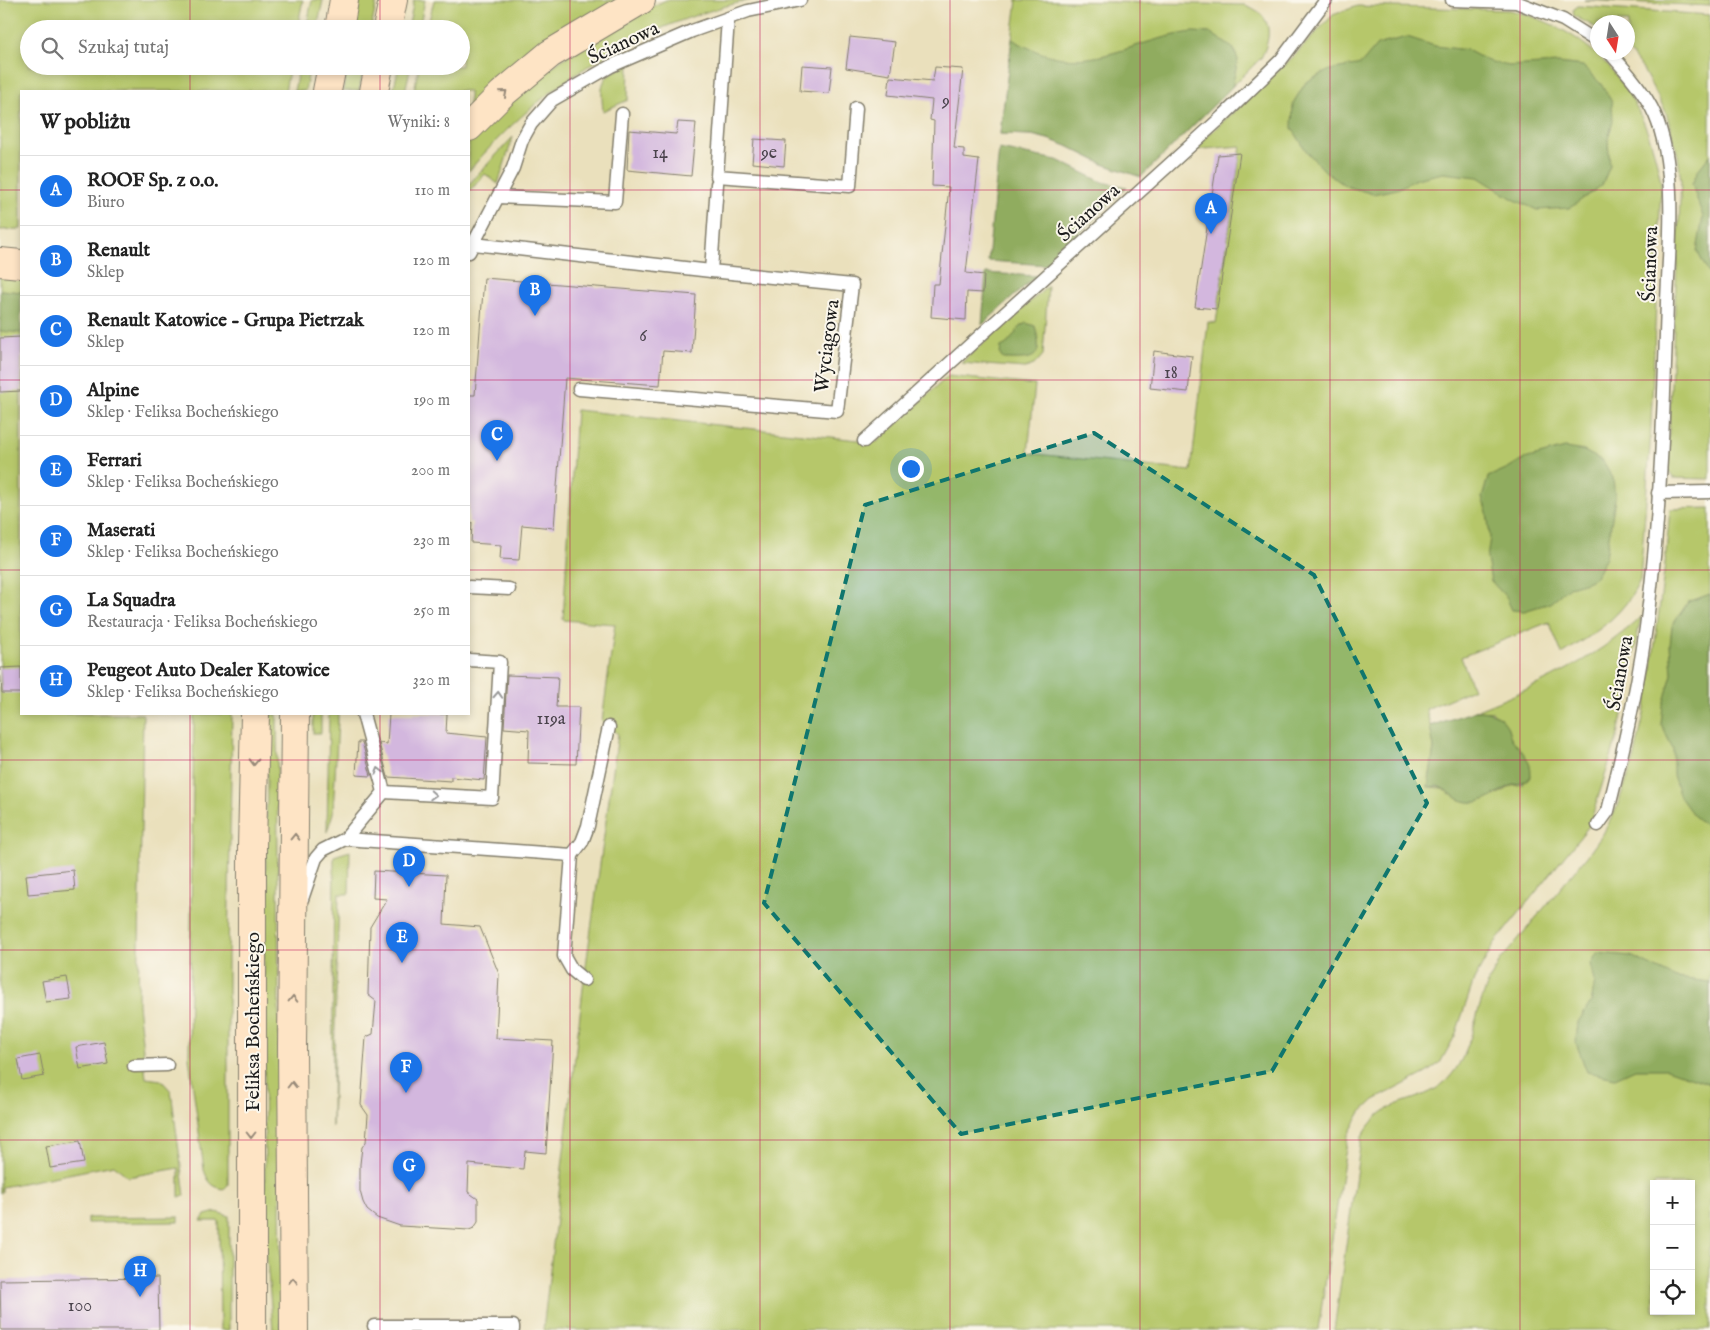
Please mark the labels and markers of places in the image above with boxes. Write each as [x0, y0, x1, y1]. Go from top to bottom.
pin: A [1195, 193, 1227, 234]
pin: B [519, 275, 551, 316]
pin: C [481, 420, 513, 461]
pin: D [393, 846, 425, 887]
pin: E [386, 922, 418, 963]
pin: F [390, 1052, 422, 1093]
pin: G [393, 1151, 425, 1192]
pin: H [124, 1256, 156, 1297]

